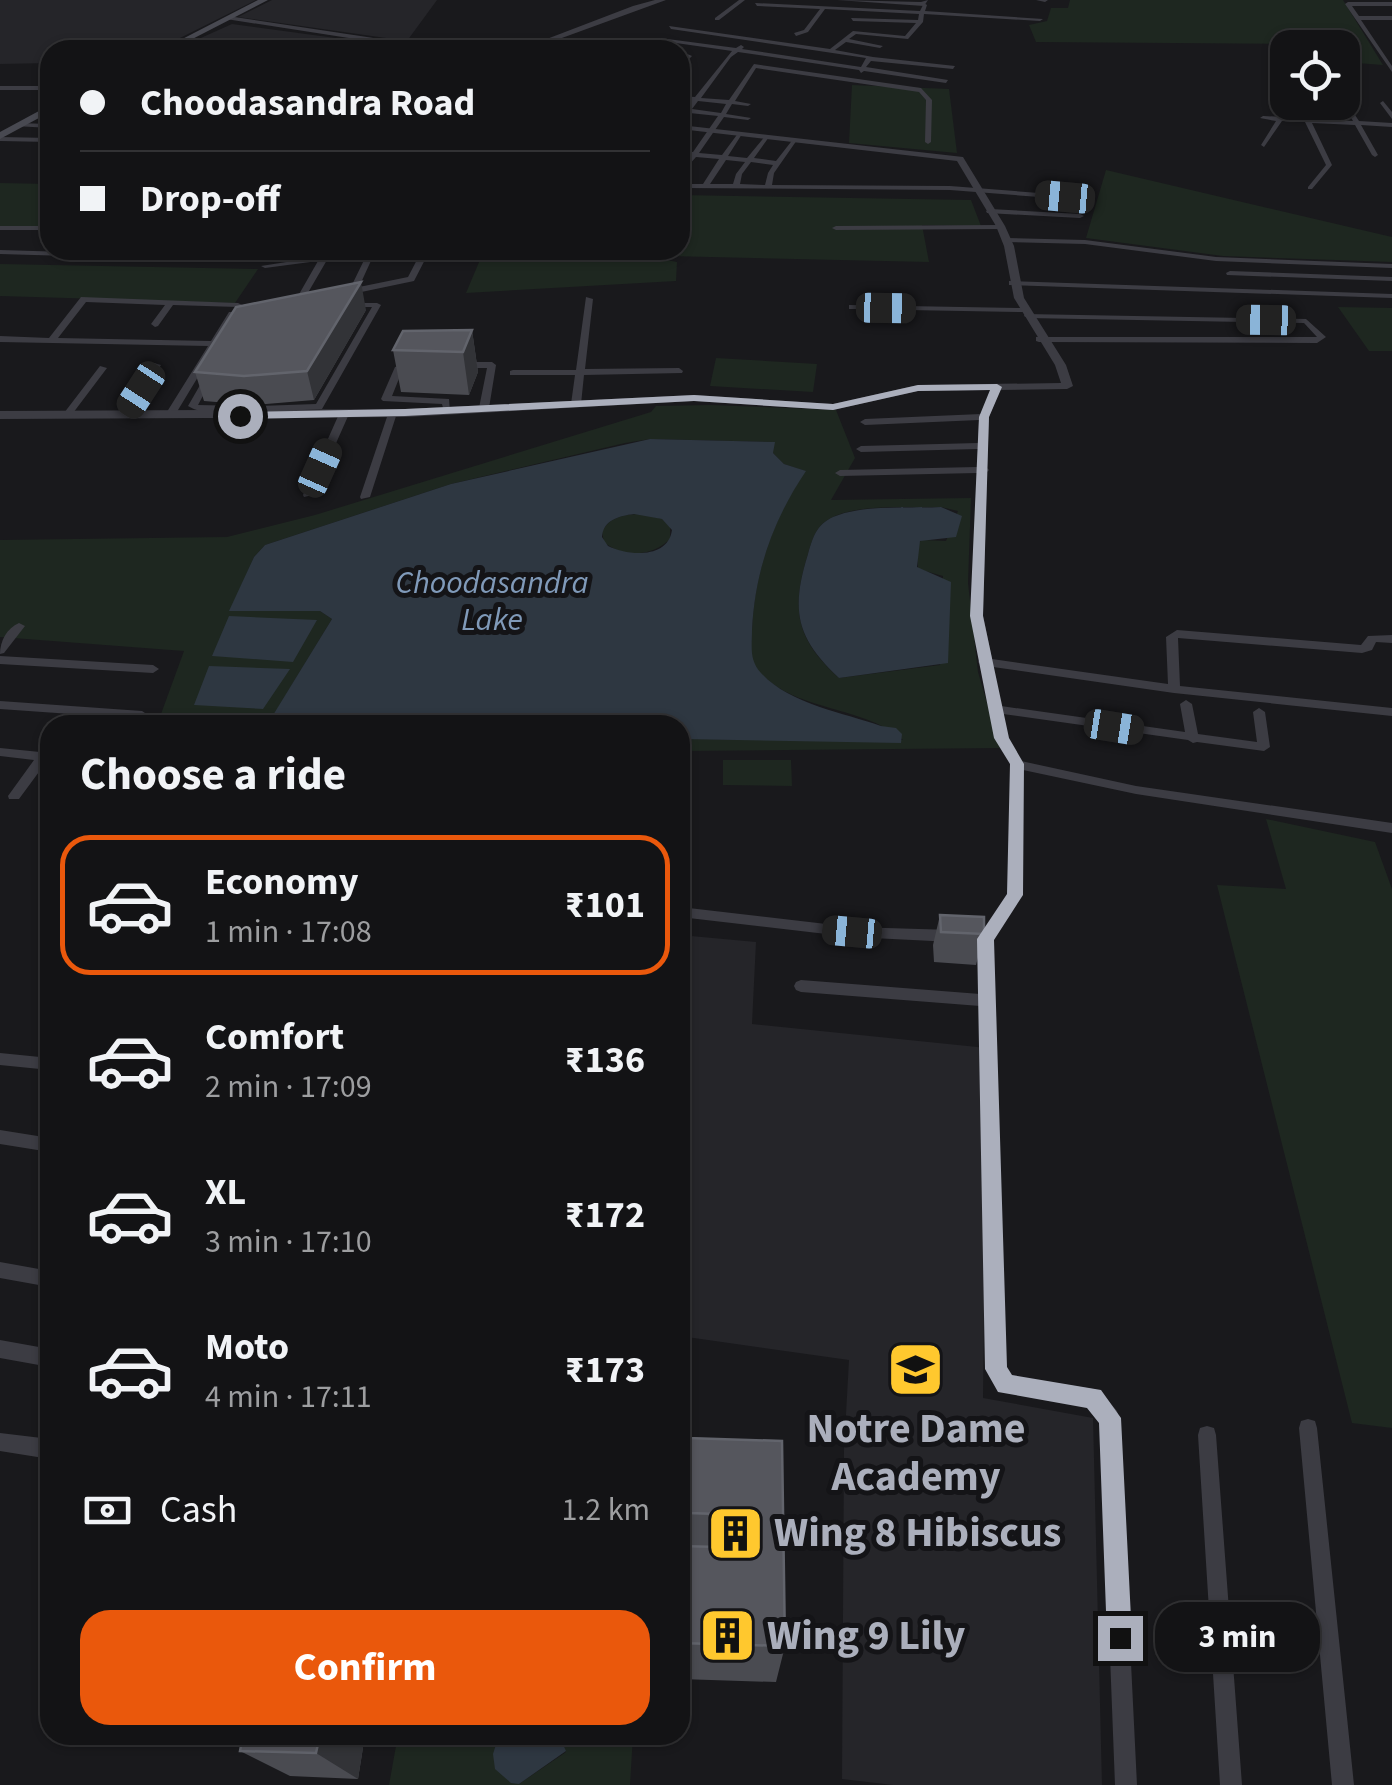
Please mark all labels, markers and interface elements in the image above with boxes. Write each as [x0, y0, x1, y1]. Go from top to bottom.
map controls [1270, 30, 1360, 120]
button: locate [1270, 30, 1360, 120]
text: Choodasandra Road [140, 76, 475, 130]
text: Drop-off [140, 172, 280, 226]
car [1034, 179, 1096, 215]
car [856, 292, 916, 324]
car [1236, 304, 1296, 336]
car [112, 357, 170, 423]
route start [218, 394, 263, 439]
car [294, 434, 346, 502]
water label: Choodasandra Lake [395, 560, 589, 643]
car [1082, 707, 1146, 747]
text: Choose a ride [80, 743, 346, 807]
text: Economy [205, 855, 358, 909]
icon: car [85, 860, 175, 950]
text: ₹101 [565, 878, 645, 932]
text: 1 min · 17:08 [205, 909, 372, 955]
car [821, 914, 883, 950]
text: Comfort [205, 1010, 344, 1064]
icon: car [85, 1015, 175, 1105]
text: ₹136 [565, 1033, 645, 1087]
text: 2 min · 17:09 [205, 1064, 372, 1110]
text: XL [205, 1165, 246, 1219]
icon: car [85, 1170, 175, 1260]
text: ₹172 [565, 1188, 645, 1242]
text: 3 min · 17:10 [205, 1219, 372, 1265]
text: Moto [205, 1320, 289, 1374]
icon: car [85, 1325, 175, 1415]
school or university icon: Notre Dame Academy [886, 1339, 946, 1399]
text: ₹173 [565, 1343, 645, 1397]
text: 4 min · 17:11 [205, 1374, 372, 1420]
place label: Notre Dame Academy [806, 1399, 1026, 1507]
icon: cash [80, 1483, 135, 1538]
text: Cash [160, 1483, 237, 1537]
text: 1.2 km [561, 1487, 650, 1533]
building icon: Wing 8 Hibiscus [705, 1503, 765, 1563]
place label: Wing 8 Hibiscus [774, 1503, 1061, 1563]
callout: 3 min [1155, 1603, 1320, 1673]
building icon: Wing 9 Lily [698, 1606, 758, 1666]
place label: Wing 9 Lily [767, 1606, 966, 1666]
button: Confirm [80, 1610, 650, 1725]
text: 3 min [1199, 1614, 1276, 1660]
route end [1098, 1616, 1143, 1661]

